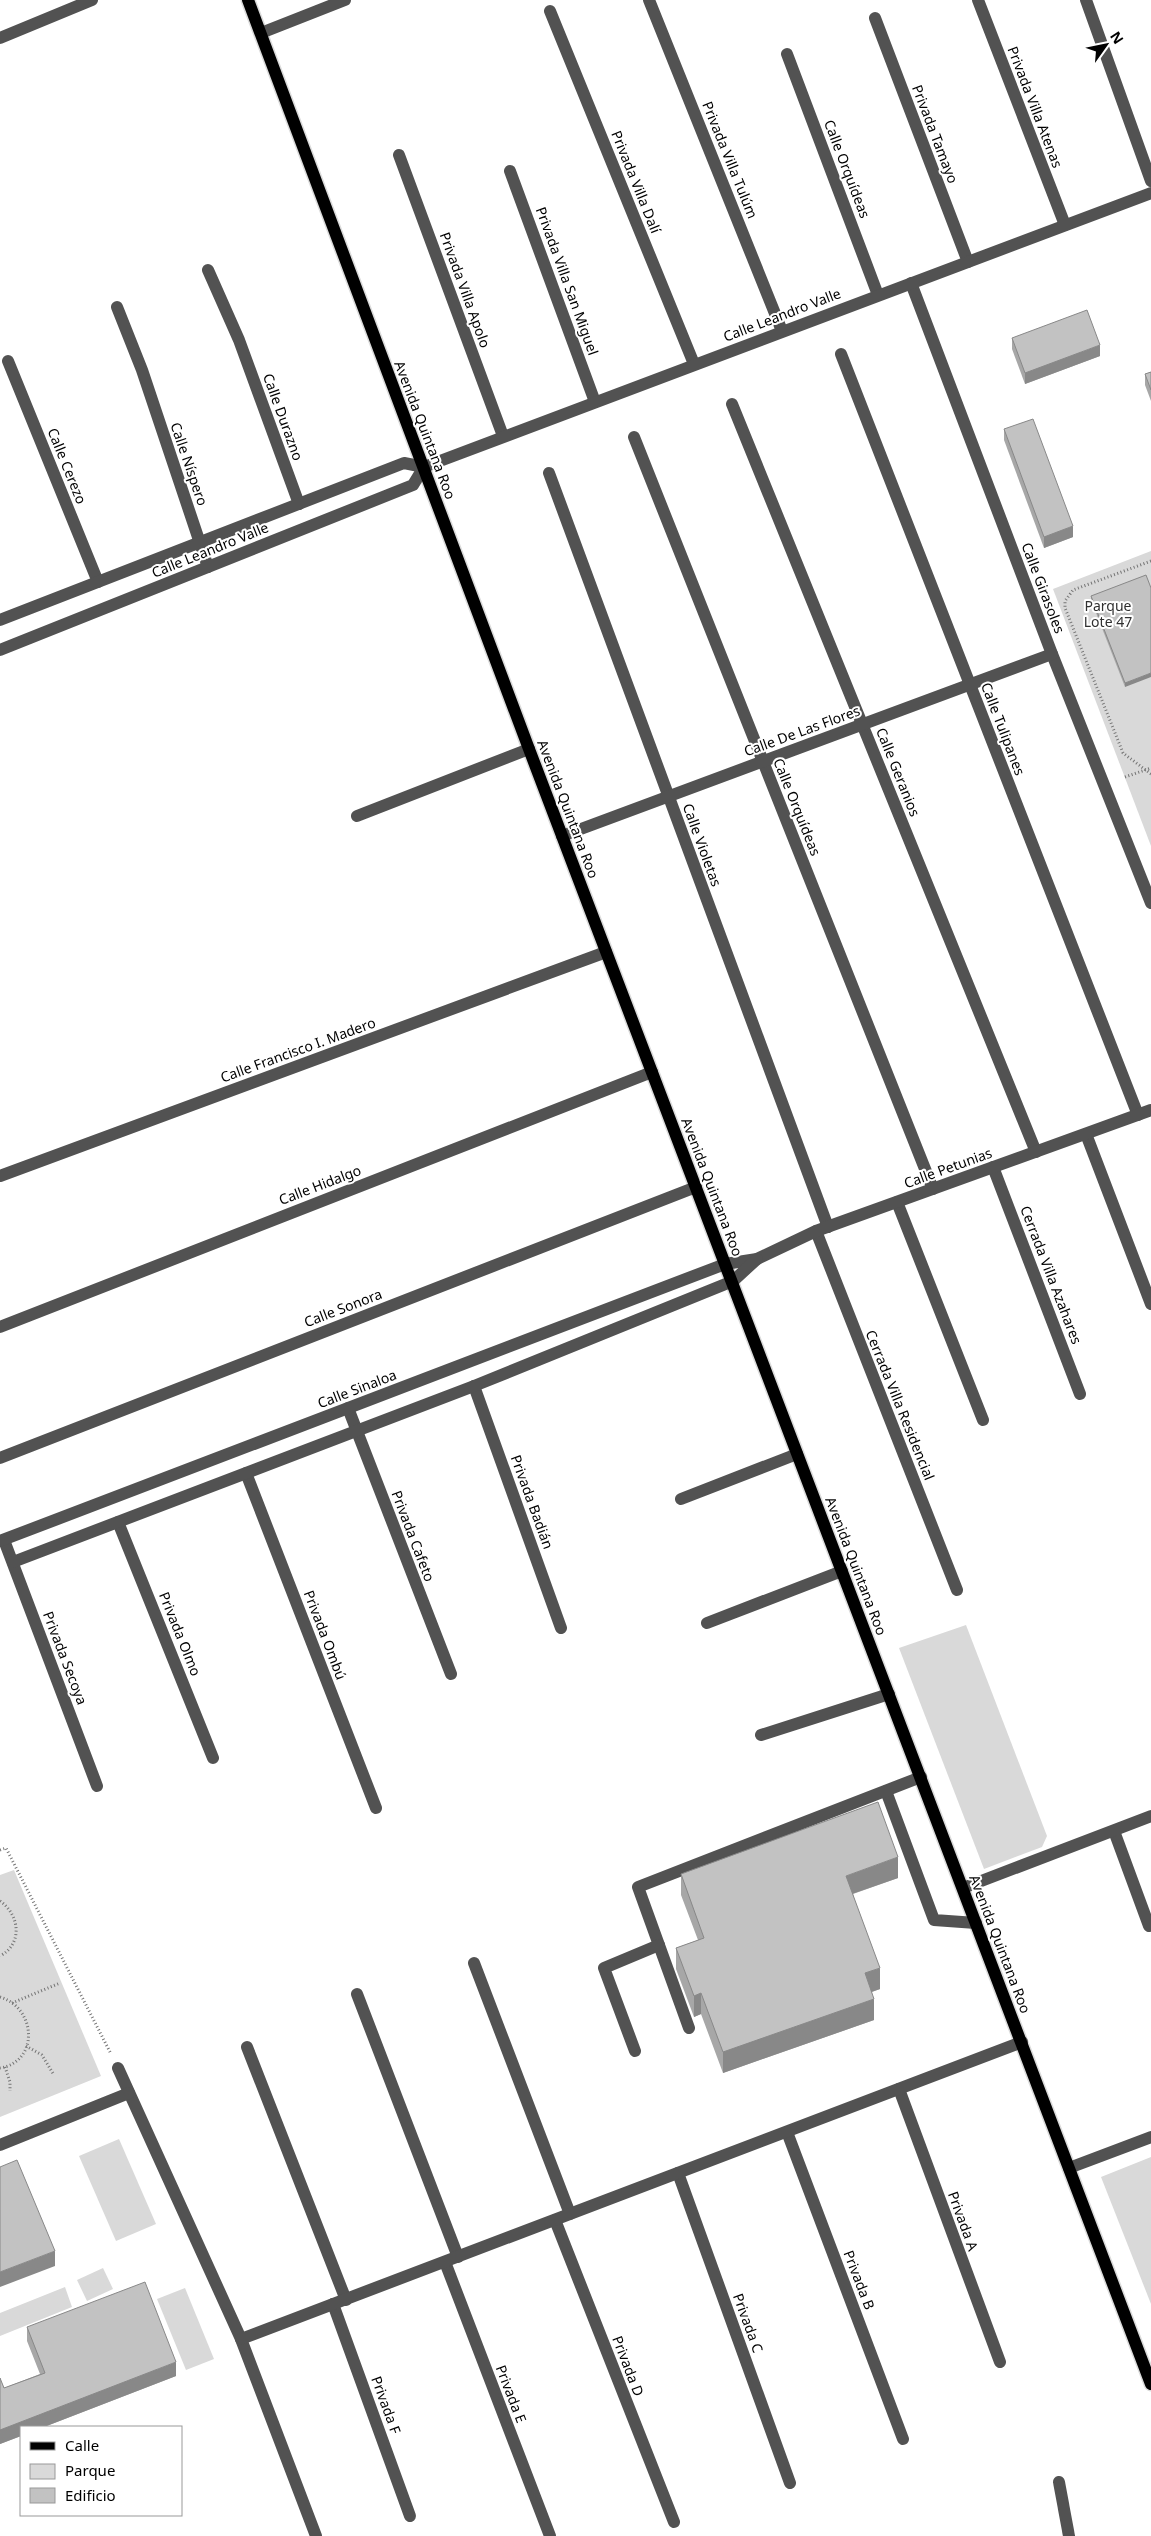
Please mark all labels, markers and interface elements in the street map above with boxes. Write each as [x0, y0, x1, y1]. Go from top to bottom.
north arrow [1081, 20, 1131, 70]
text: N [1106, 28, 1128, 48]
street label: Privada Villa Atenas [1004, 43, 1068, 171]
street label: Privada Tamayo [908, 82, 963, 186]
street label: Privada Villa Tulúm [698, 98, 763, 221]
street label: Calle Orquídeas [820, 117, 875, 221]
street label: Privada Villa Dalí [607, 128, 666, 236]
street label: Privada Villa San Miguel [532, 204, 603, 358]
street label: Privada Villa Apolo [436, 229, 495, 350]
street label: Calle Leandro Valle [720, 283, 843, 346]
street label: Avenida Quintana Roo [390, 358, 461, 502]
street label: Calle Durazno [259, 371, 308, 463]
street label: Calle Níspero [166, 420, 213, 508]
street label: Calle Cerezo [44, 425, 91, 507]
street label: Calle Leandro Valle [149, 517, 271, 582]
street label: Calle Girasoles [1017, 540, 1070, 636]
park label: Parque Lote 47 [1084, 596, 1132, 631]
street label: Calle Tulipanes [977, 680, 1030, 778]
street label: Calle De Las Flores [741, 701, 863, 760]
street label: Calle Geranios [872, 725, 925, 819]
street label: Avenida Quintana Roo [533, 737, 604, 881]
street label: Calle Orquídeas [769, 755, 826, 859]
street label: Calle Violetas [679, 801, 726, 889]
street label: Calle Francisco I. Madero [218, 1013, 378, 1086]
street label: Avenida Quintana Roo [677, 1115, 748, 1259]
street label: Calle Petunias [901, 1143, 995, 1192]
street label: Calle Hidalgo [276, 1160, 364, 1209]
street label: Cerrada Villa Azahares [1016, 1203, 1087, 1347]
street label: Calle Sonora [301, 1284, 385, 1331]
street label: Cerrada Villa Residencial [862, 1327, 939, 1483]
street label: Calle Sinaloa [315, 1365, 399, 1412]
street label: Privada Badián [507, 1452, 558, 1551]
street label: Privada Cafeto [387, 1488, 440, 1584]
street label: Avenida Quintana Roo [821, 1494, 892, 1638]
street label: Privada Ombú [300, 1587, 351, 1682]
street label: Privada Olmo [155, 1589, 206, 1679]
street label: Privada Secoya [39, 1608, 92, 1707]
street label: Avenida Quintana Roo [965, 1872, 1036, 2016]
street label: Privada A [944, 2189, 983, 2253]
street label: Privada B [839, 2247, 879, 2312]
street label: Privada C [729, 2291, 768, 2355]
street label: Privada D [608, 2333, 649, 2399]
street label: Privada E [492, 2362, 531, 2426]
street label: Privada F [367, 2373, 406, 2436]
legend [20, 2426, 182, 2516]
text: Calle [65, 2435, 99, 2455]
text: Parque [65, 2460, 115, 2480]
text: Edificio [65, 2485, 116, 2505]

